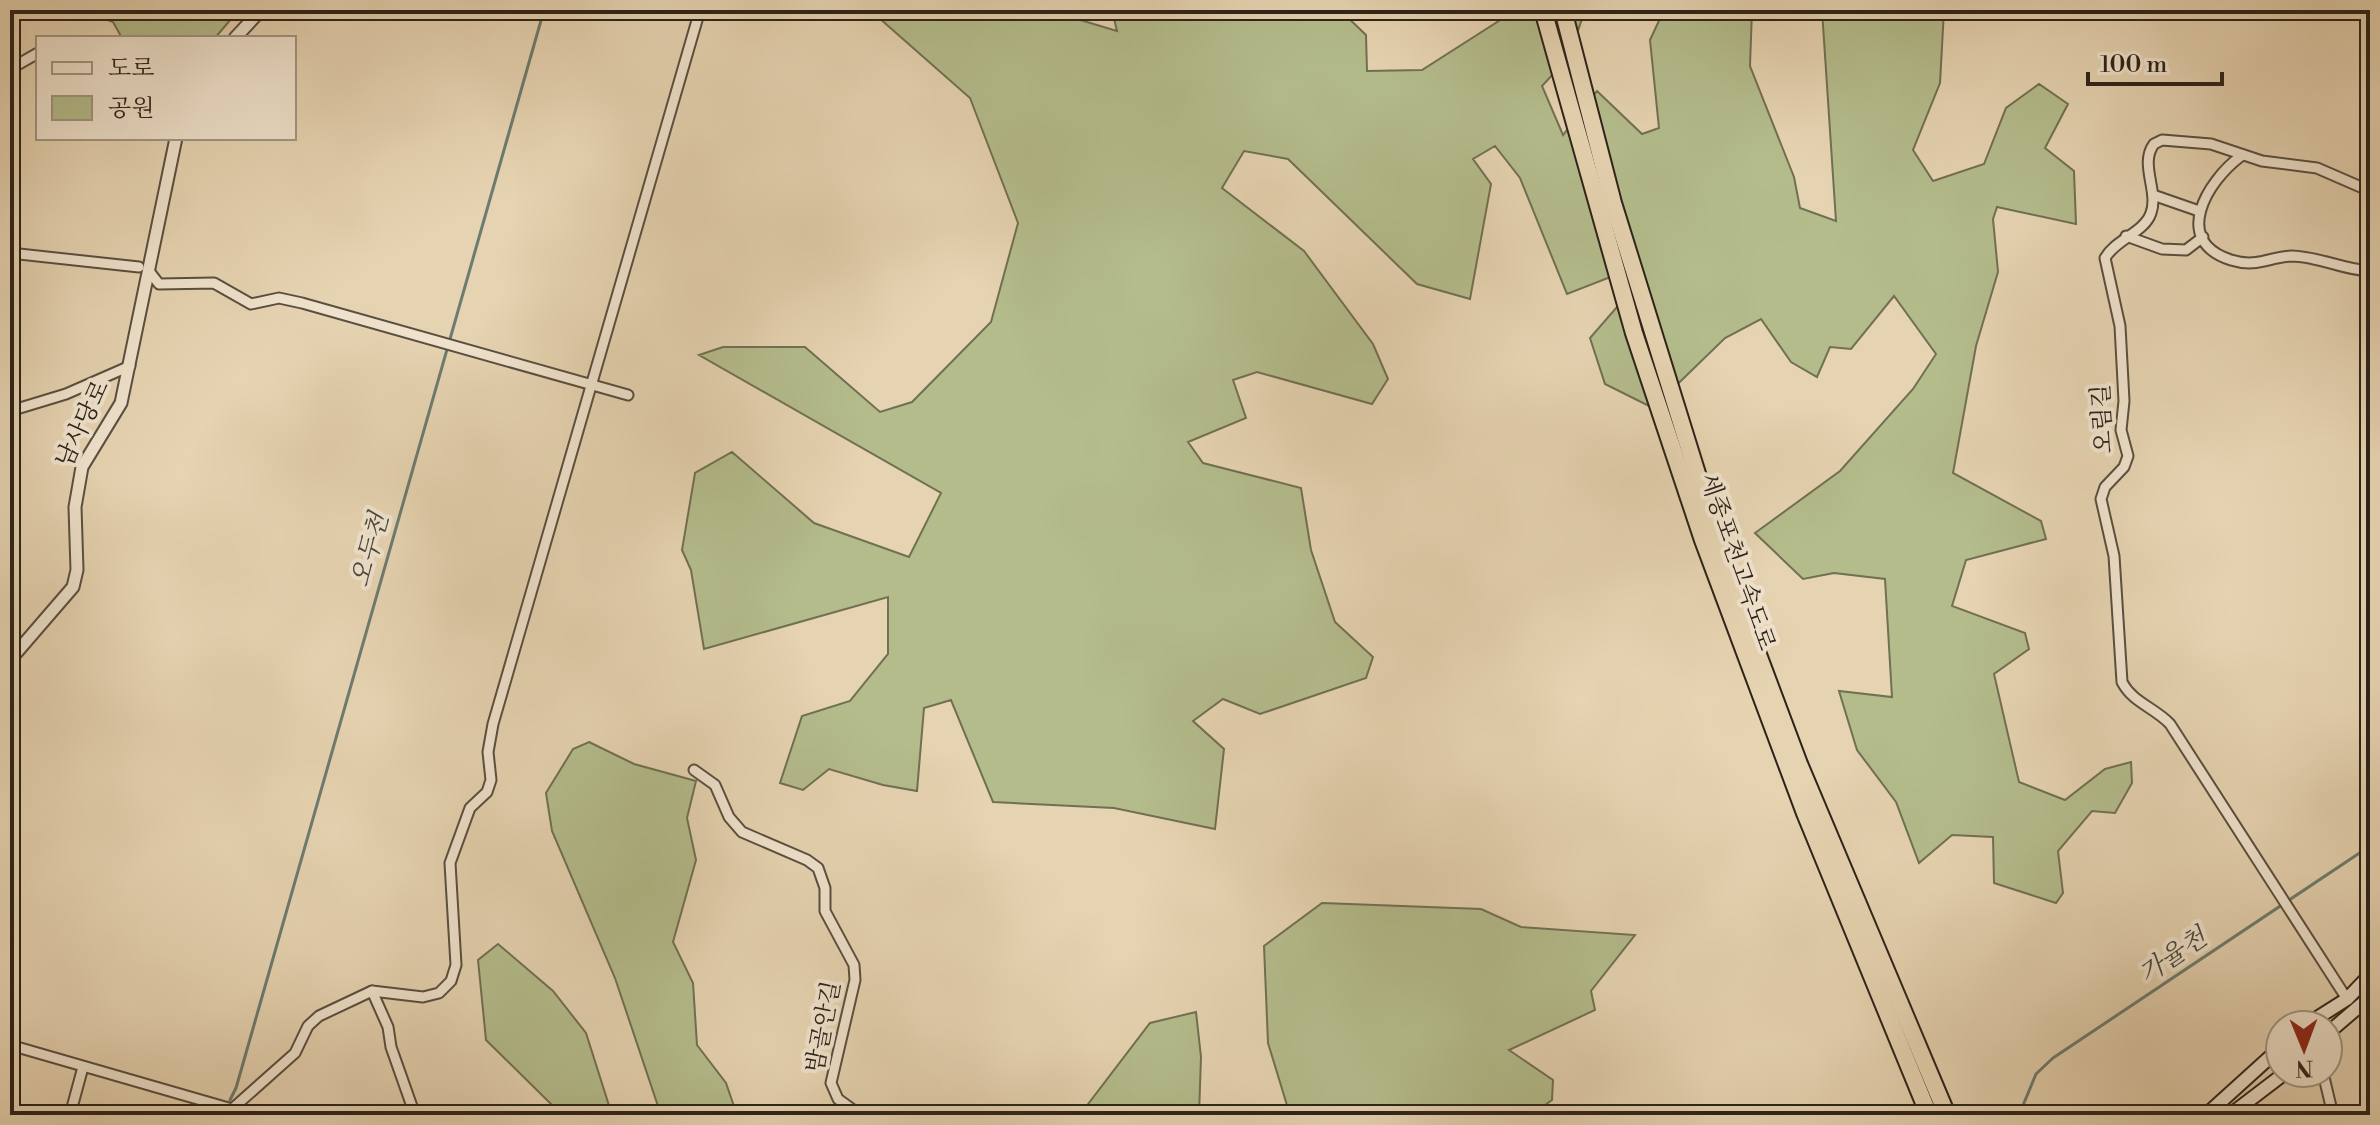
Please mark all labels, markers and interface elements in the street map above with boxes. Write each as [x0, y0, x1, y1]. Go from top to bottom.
legend [36, 36, 296, 140]
scale bar [2088, 36, 2222, 86]
text: 100 m [2100, 50, 2167, 80]
text: 도로 [108, 54, 154, 84]
text: 공원 [108, 94, 154, 124]
street label: 남사당로 [50, 376, 116, 472]
street label: 오림길 [2086, 383, 2120, 455]
street label: 세종포천고속도로 [1693, 469, 1781, 655]
water label: 오두천 [344, 508, 396, 591]
water label: 가율천 [2133, 921, 2215, 990]
street label: 밤골안길 [800, 979, 848, 1075]
north arrow [2264, 1009, 2344, 1089]
text: N [2295, 1054, 2313, 1081]

